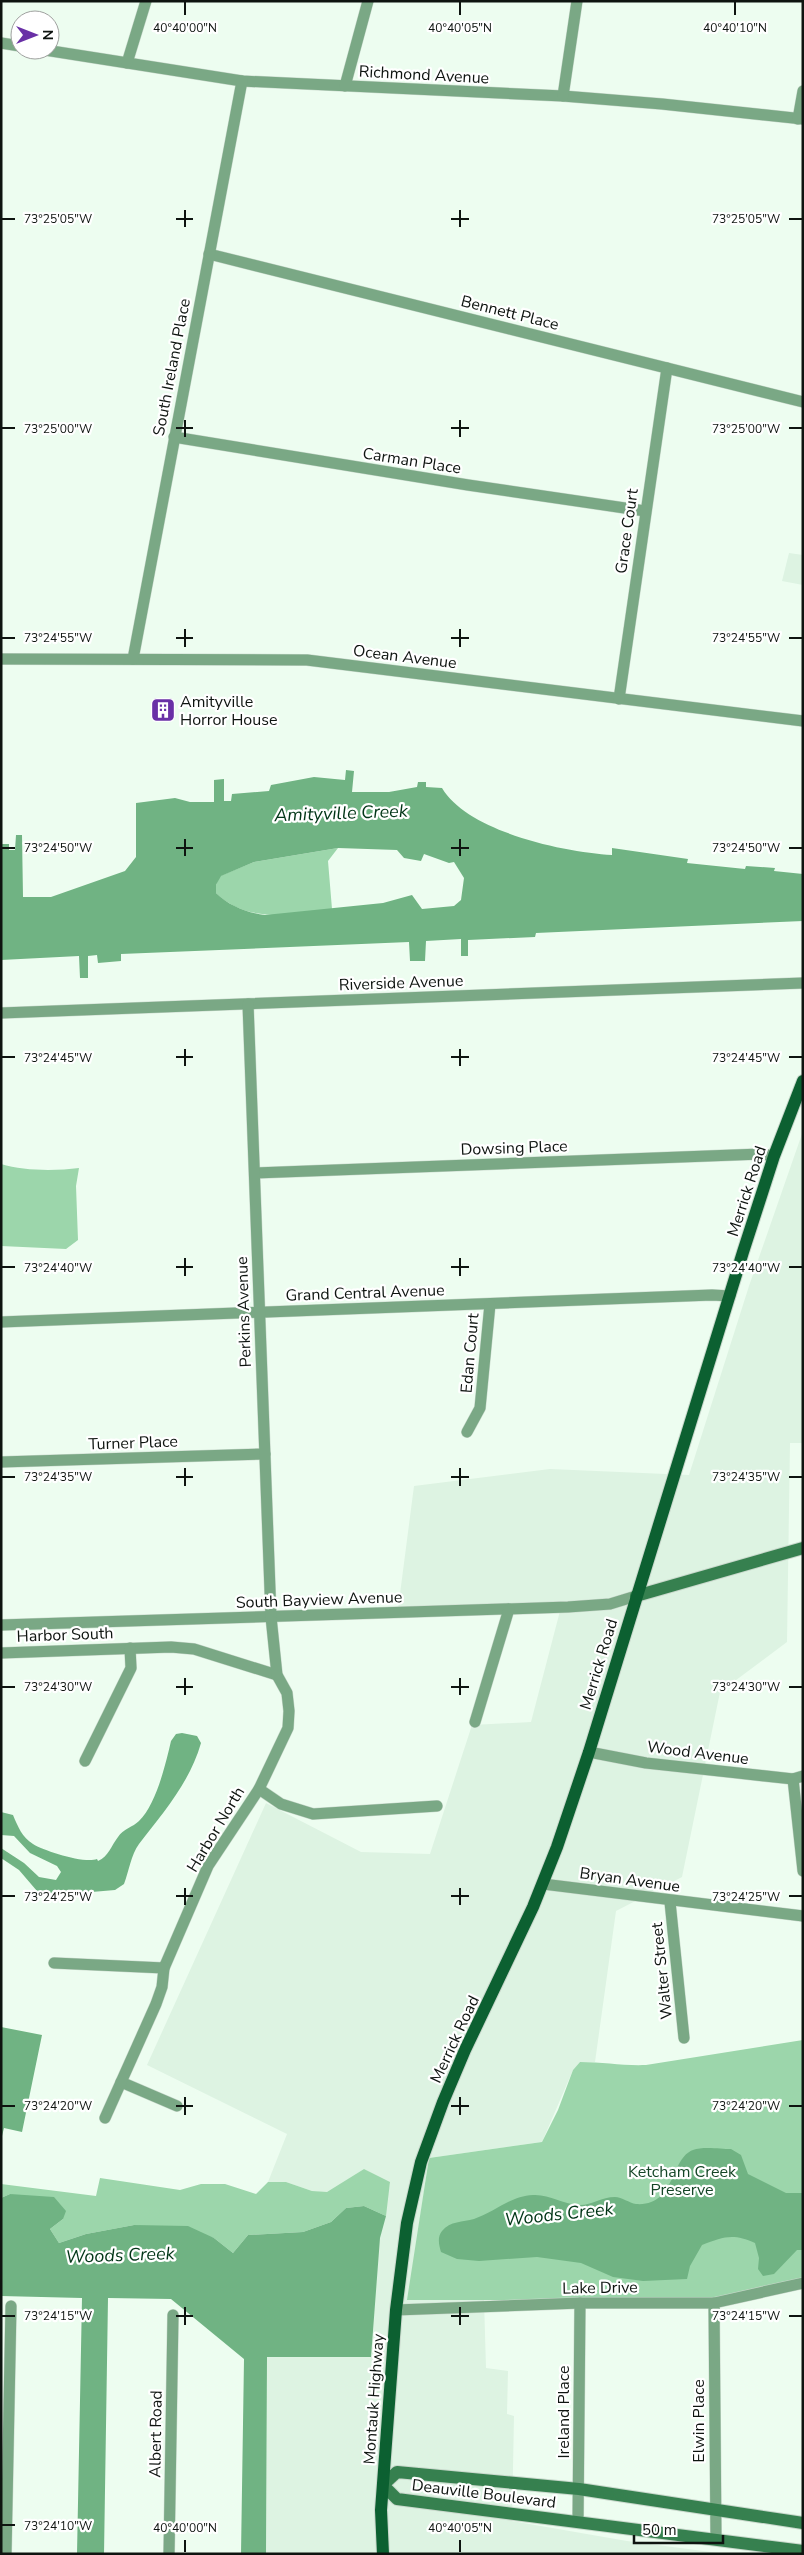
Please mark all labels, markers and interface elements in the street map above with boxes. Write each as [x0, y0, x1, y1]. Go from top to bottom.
north arrow [10, 10, 60, 60]
text: 40°40'00"N [153, 20, 217, 36]
text: 40°40'05"N [428, 20, 492, 36]
text: 40°40'10"N [703, 20, 767, 36]
text: N [38, 30, 57, 40]
street label: Richmond Avenue [358, 61, 490, 89]
text: 73°25'05"W [24, 211, 92, 227]
text: 73°25'05"W [712, 211, 780, 227]
street label: Bennett Place [458, 290, 561, 336]
street label: South Ireland Place [148, 297, 196, 438]
text: 73°25'00"W [24, 421, 92, 437]
text: 73°25'00"W [712, 421, 780, 437]
street label: Carman Place [361, 442, 463, 480]
street label: Grace Court [610, 487, 644, 575]
text: 73°24'55"W [24, 630, 92, 646]
text: 73°24'55"W [712, 630, 780, 646]
street label: Ocean Avenue [352, 640, 458, 674]
place label: Amityville Horror House [180, 691, 277, 731]
building icon: Amityville Horror House [150, 697, 176, 723]
water label: Amityville Creek [273, 799, 409, 827]
text: 73°24'50"W [24, 840, 92, 856]
text: 73°24'50"W [712, 840, 780, 856]
street label: Riverside Avenue [338, 970, 464, 996]
text: 73°24'45"W [24, 1050, 92, 1066]
text: 73°24'45"W [712, 1050, 780, 1066]
street label: Dowsing Place [460, 1135, 568, 1161]
street label: Merrick Road [722, 1143, 772, 1239]
street label: Perkins Avenue [231, 1256, 257, 1368]
text: 73°24'40"W [24, 1260, 92, 1276]
text: 73°24'40"W [712, 1260, 780, 1276]
street label: Grand Central Avenue [285, 1279, 445, 1307]
street label: Edan Court [456, 1312, 484, 1394]
street label: Turner Place [88, 1430, 178, 1456]
text: 73°24'35"W [24, 1469, 92, 1485]
text: 73°24'35"W [712, 1469, 780, 1485]
street label: South Bayview Avenue [235, 1586, 403, 1614]
street label: Merrick Road [575, 1616, 623, 1713]
street label: Harbor South [16, 1622, 114, 1648]
text: 73°24'30"W [24, 1679, 92, 1695]
text: 73°24'30"W [712, 1679, 780, 1695]
street label: Wood Avenue [646, 1736, 750, 1770]
street label: Harbor North [182, 1783, 250, 1876]
street label: Bryan Avenue [578, 1862, 682, 1898]
text: 73°24'25"W [24, 1889, 92, 1905]
text: 73°24'25"W [712, 1889, 780, 1905]
street label: Walter Street [646, 1921, 678, 2020]
street label: Merrick Road [425, 1992, 485, 2087]
text: 73°24'20"W [24, 2098, 92, 2114]
text: 73°24'20"W [712, 2098, 780, 2114]
park label: Ketcham Creek Preserve [628, 2161, 737, 2201]
water label: Woods Creek [503, 2196, 616, 2232]
water label: Woods Creek [65, 2241, 176, 2269]
street label: Lake Drive [562, 2276, 638, 2300]
text: 73°24'15"W [24, 2308, 92, 2324]
text: 73°24'15"W [712, 2308, 780, 2324]
street label: Montauk Highway [358, 2332, 390, 2465]
street label: Ireland Place [553, 2365, 575, 2459]
street label: Elwin Place [688, 2379, 710, 2463]
street label: Albert Road [144, 2390, 168, 2478]
street label: Deauville Boulevard [411, 2474, 557, 2514]
scale bar [634, 2512, 723, 2544]
text: 73°24'10"W [24, 2518, 92, 2534]
text: 40°40'00"N [153, 2520, 217, 2536]
text: 40°40'05"N [428, 2520, 492, 2536]
text: 50 m [642, 2520, 677, 2540]

